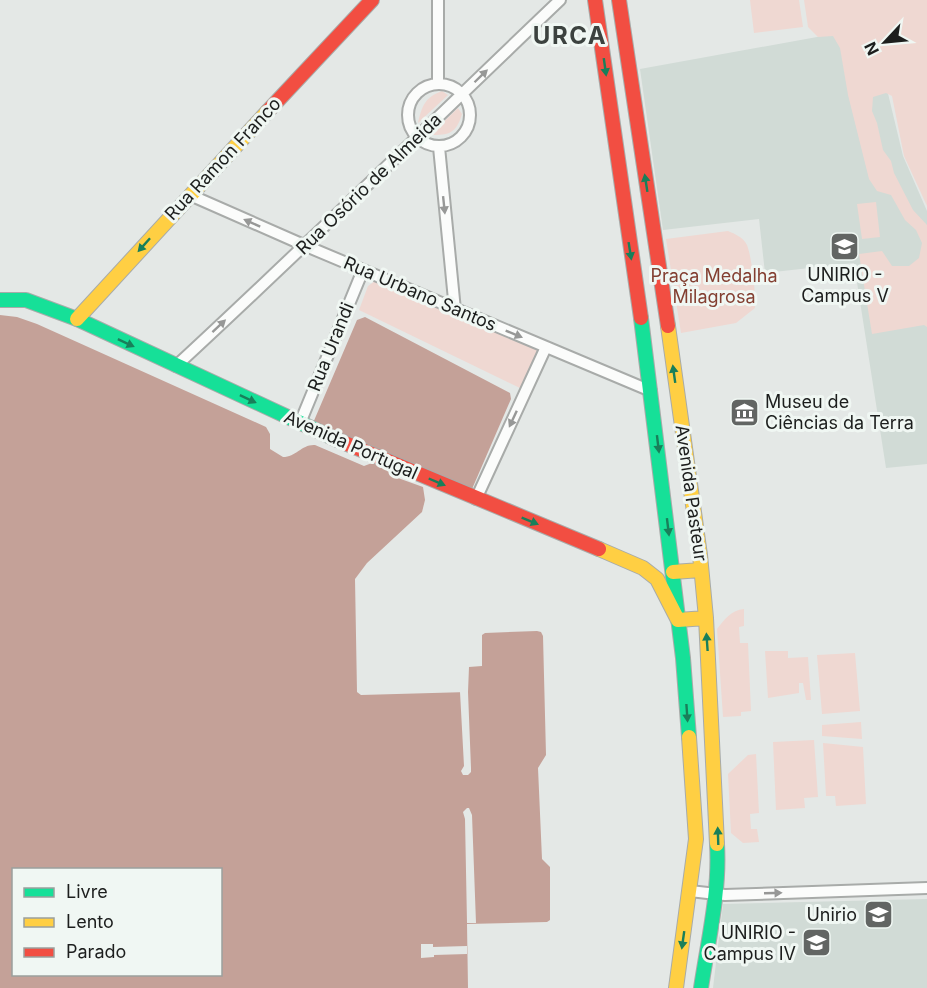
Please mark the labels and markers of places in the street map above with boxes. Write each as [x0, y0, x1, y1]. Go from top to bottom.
school or university icon: UNIRIO - Campus V [829, 230, 861, 262]
place label: UNIRIO - Campus V [801, 264, 889, 306]
place label: Museu de Ciências da Terra [765, 391, 914, 433]
museum icon: Museu de Ciências da Terra [728, 396, 760, 428]
school or university icon: Unirio [862, 899, 894, 931]
place label: Unirio [806, 904, 857, 925]
place label: UNIRIO - Campus IV [703, 922, 796, 964]
school or university icon: UNIRIO - Campus IV [801, 927, 833, 959]

